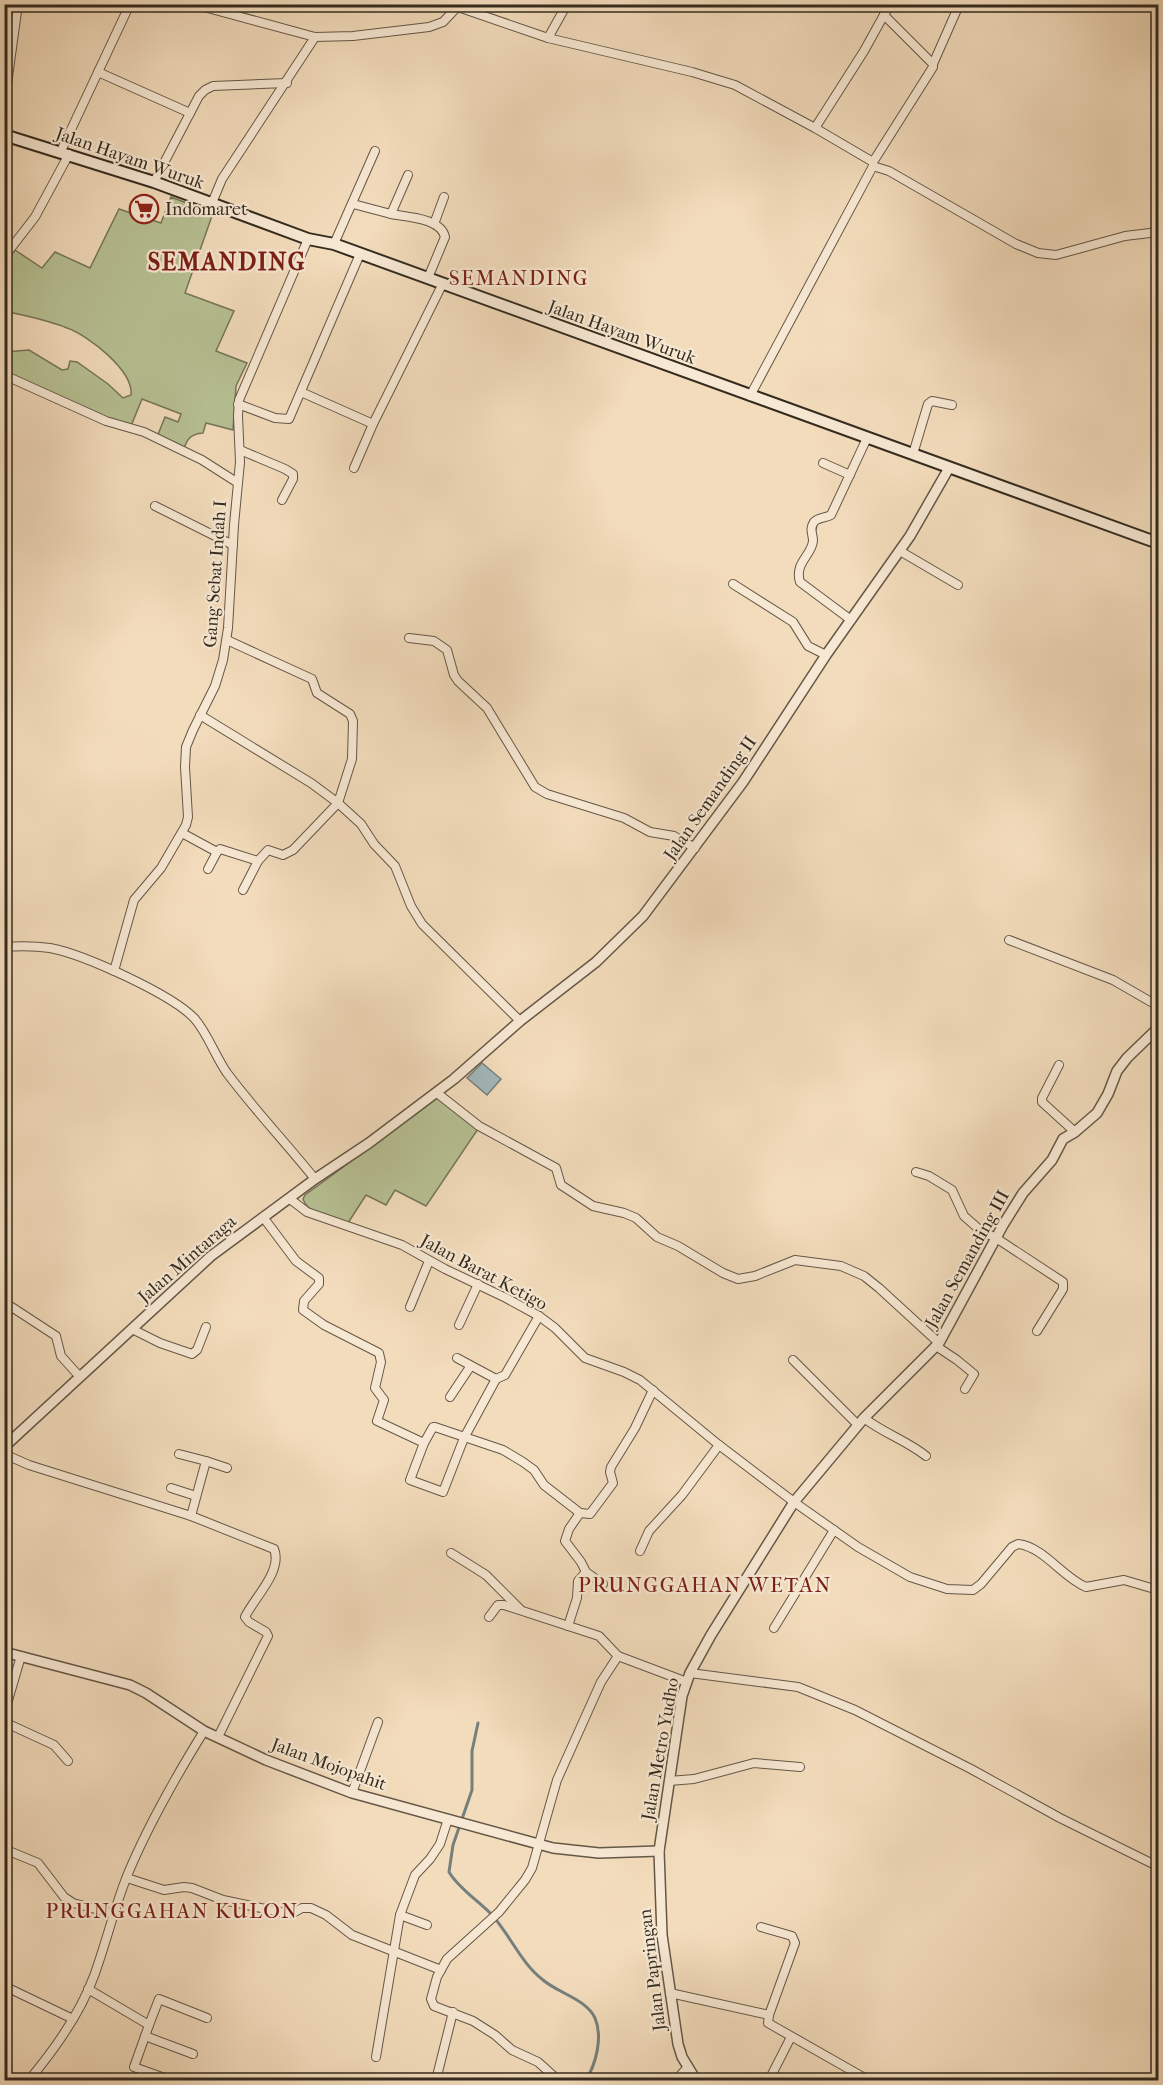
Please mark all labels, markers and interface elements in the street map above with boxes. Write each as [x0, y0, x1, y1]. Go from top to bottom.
street label: Jalan Hayam Wuruk [51, 123, 208, 194]
supermarket icon: Indomaret [128, 193, 160, 225]
place label: Indomaret [165, 199, 248, 220]
district label: SEMANDING [148, 248, 306, 276]
district label: SEMANDING [449, 266, 589, 290]
street label: Jalan Hayam Wuruk [543, 295, 699, 369]
street label: Gang Sebat Indah I [200, 500, 231, 648]
street label: Jalan Semanding II [658, 732, 761, 866]
street label: Jalan Semanding III [920, 1187, 1014, 1334]
street label: Jalan Mintaraga [132, 1211, 241, 1309]
street label: Jalan Barat Ketigo [415, 1229, 551, 1315]
district label: PRUNGGAHAN WETAN [578, 1573, 832, 1597]
street label: Jalan Metro Yudho [637, 1676, 683, 1824]
street label: Jalan Mojopahit [266, 1733, 390, 1795]
district label: PRUNGGAHAN KULON [45, 1899, 299, 1923]
street label: Jalan Papringan [635, 1907, 671, 2034]

